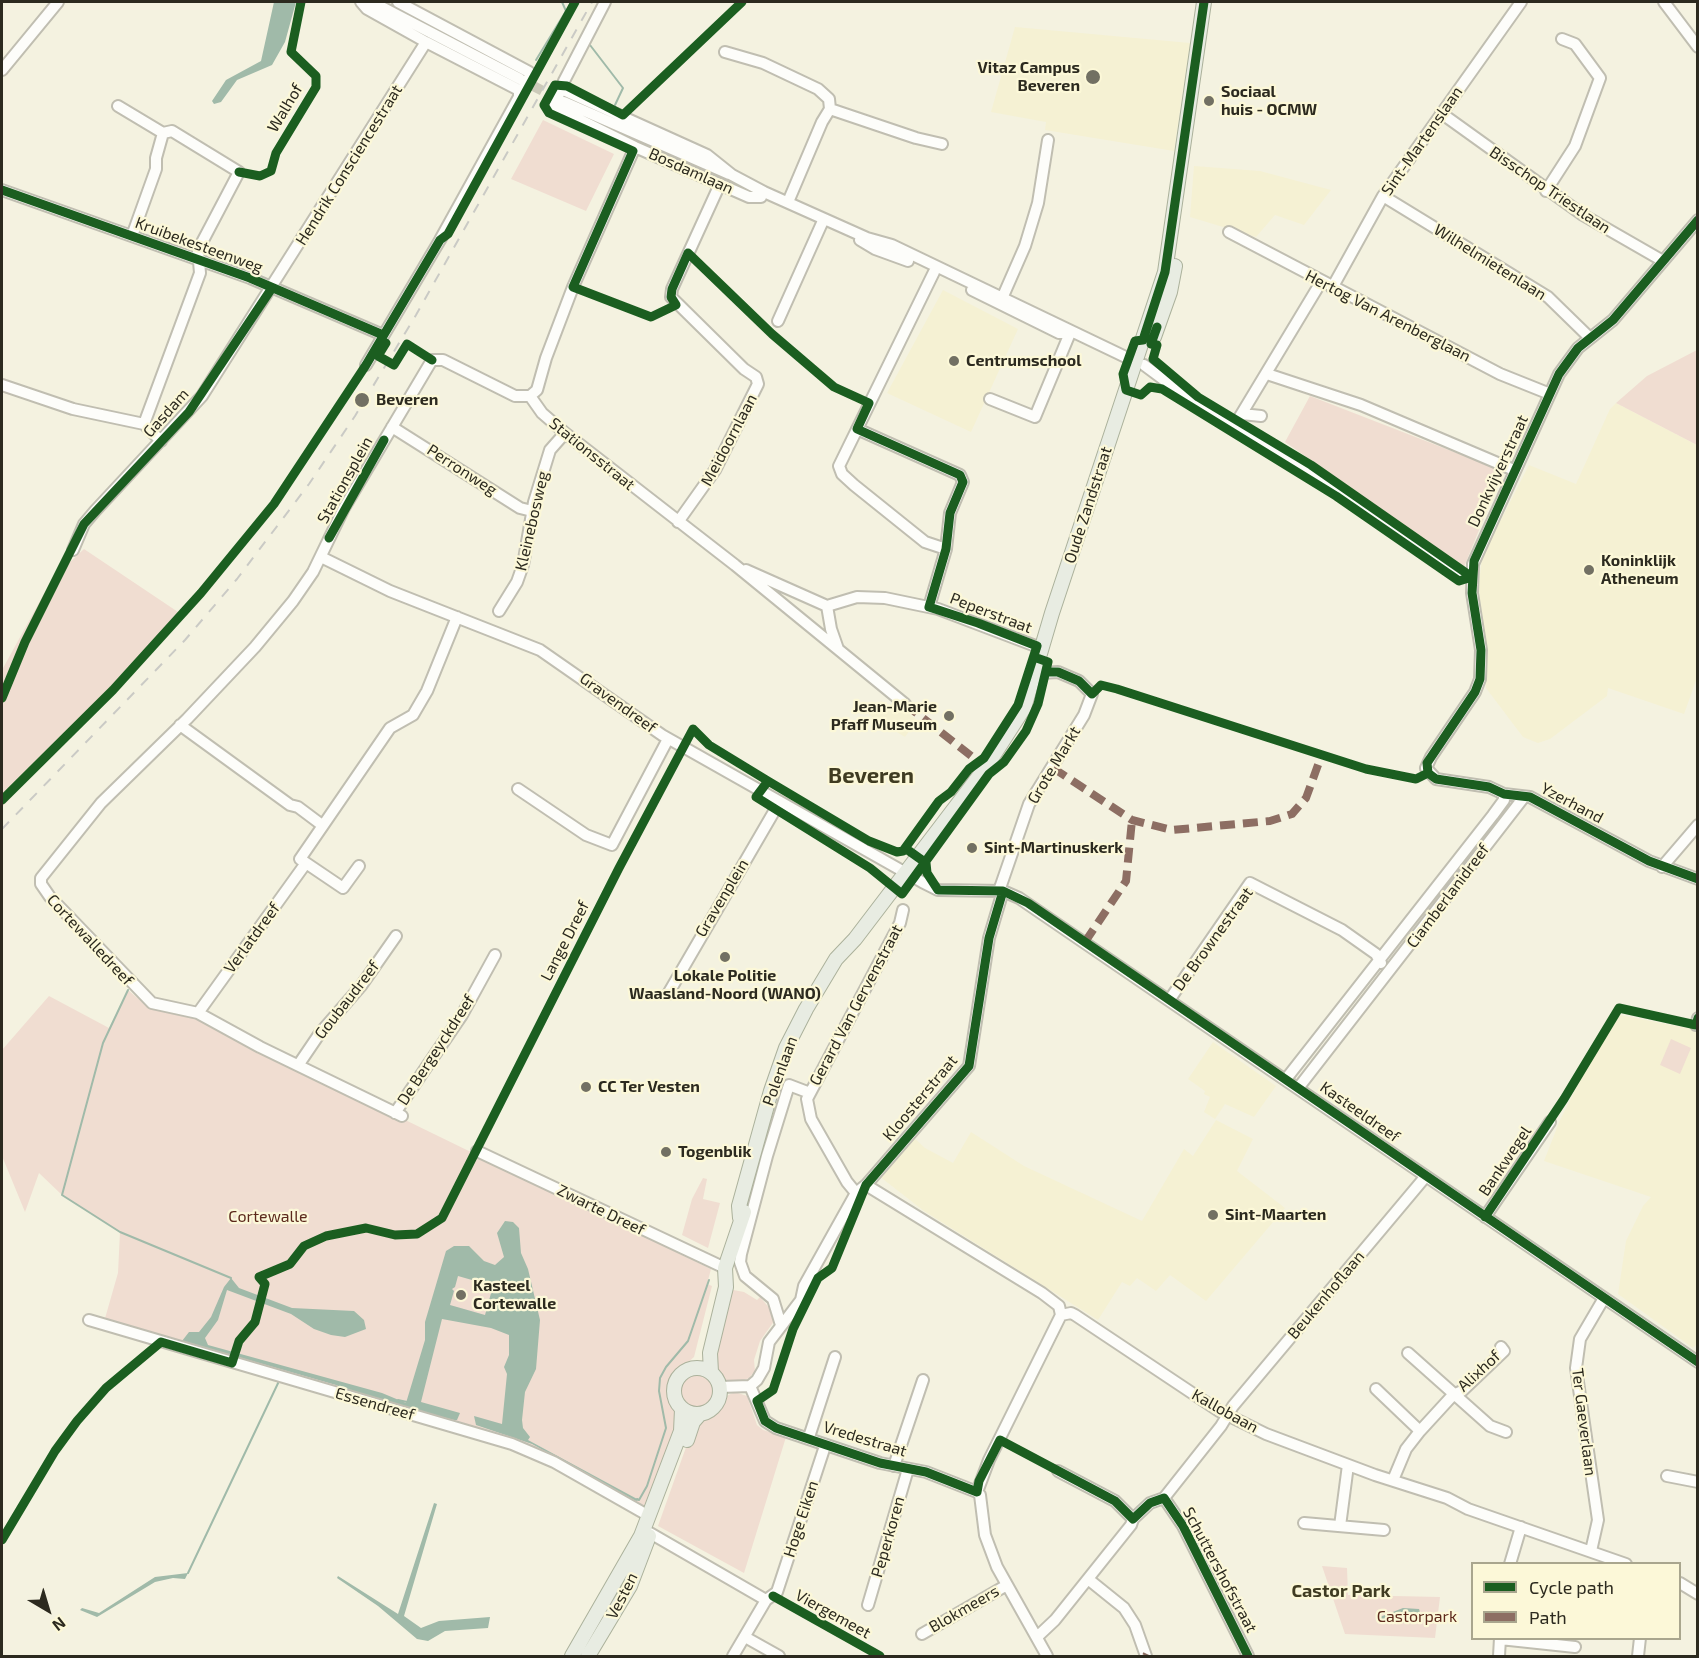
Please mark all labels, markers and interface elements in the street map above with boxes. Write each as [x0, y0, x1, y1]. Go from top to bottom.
place label: Vitaz Campus Beveren [978, 58, 1080, 96]
marker: Vitaz Campus Beveren [1084, 68, 1102, 86]
street label: Walhof [263, 80, 307, 136]
street label: Hendrik Consciencestraat [292, 81, 406, 249]
place label: Sociaal huis - OCMW [1221, 82, 1317, 120]
street label: Sint-Martenslaan [1377, 83, 1467, 199]
marker: Sociaal huis - OCMW [1202, 94, 1216, 108]
street label: Bisschop Triestlaan [1486, 142, 1614, 238]
street label: Bosdamlaan [646, 144, 736, 198]
street label: Kruibekesteenweg [133, 213, 265, 277]
street label: Wilhelmietenlaan [1430, 220, 1550, 304]
street label: Hertog Van Arenberglaan [1302, 266, 1474, 366]
place label: Centrumschool [966, 351, 1081, 371]
marker: Centrumschool [947, 354, 961, 368]
street label: Gasdam [139, 385, 193, 441]
place label: Beveren [376, 390, 438, 410]
marker: Beveren [353, 391, 371, 409]
street label: Meidoornlaan [697, 391, 761, 489]
street label: Donkvijverstraat [1464, 412, 1532, 530]
street label: Stationsstraat [545, 414, 639, 494]
street label: Stationsplein [313, 433, 377, 527]
street label: Perronweg [423, 440, 501, 500]
street label: Oude Zandstraat [1060, 444, 1116, 566]
street label: Kleinebosweg [511, 469, 553, 573]
place label: Koninklijk Atheneum [1601, 551, 1679, 589]
marker: Koninklijk Atheneum [1582, 563, 1596, 577]
street label: Peperstraat [947, 589, 1035, 637]
street label: Gravendreef [576, 669, 660, 737]
place label: Jean-Marie Pfaff Museum [831, 697, 937, 735]
marker: Jean-Marie Pfaff Museum [942, 709, 956, 723]
street label: Grote Markt [1023, 723, 1085, 807]
district label: Beveren [828, 763, 914, 789]
street label: Yzerhand [1537, 779, 1607, 827]
place label: Sint-Martinuskerk [984, 838, 1123, 858]
street label: Ciamberlanidreef [1403, 840, 1493, 952]
marker: Sint-Martinuskerk [965, 841, 979, 855]
street label: Gravenplein [691, 856, 753, 940]
street label: De Brownestraat [1169, 883, 1257, 995]
street label: Cortewalledreef [43, 890, 137, 990]
street label: Lange Dreef [537, 898, 593, 984]
street label: Verlatdreef [220, 899, 284, 977]
street label: Gerard Van Gervenstraat [805, 921, 907, 1089]
marker: Lokale Politie Waasland-Noord (WANO) [718, 950, 732, 964]
street label: Goubaudreef [311, 957, 383, 1043]
place label: Lokale Politie Waasland-Noord (WANO) [629, 966, 821, 1004]
street label: De Bergeyckdreef [393, 991, 479, 1109]
street label: Polenlaan [759, 1034, 801, 1108]
street label: Kloosterstraat [879, 1051, 961, 1145]
place label: CC Ter Vesten [598, 1077, 700, 1097]
street label: Kasteeldreef [1316, 1077, 1404, 1147]
marker: CC Ter Vesten [579, 1080, 593, 1094]
street label: Bankwegel [1475, 1122, 1535, 1200]
place label: Togenblik [678, 1142, 751, 1162]
marker: Togenblik [659, 1145, 673, 1159]
street label: Zwarte Dreef [554, 1180, 648, 1240]
place label: Sint-Maarten [1225, 1205, 1326, 1225]
park label: Cortewalle [228, 1207, 308, 1227]
marker: Sint-Maarten [1206, 1208, 1220, 1222]
street label: Beukenhoflaan [1284, 1247, 1368, 1343]
place label: Kasteel Cortewalle [473, 1276, 556, 1314]
marker: Kasteel Cortewalle [454, 1288, 468, 1302]
street label: Alixhof [1454, 1346, 1504, 1396]
street label: Ter Gaeverlaan [1568, 1367, 1600, 1477]
street label: Essendreef [333, 1384, 417, 1424]
street label: Kallobaan [1189, 1385, 1261, 1437]
street label: Vredestraat [821, 1417, 909, 1461]
street label: Hoge Eiken [780, 1478, 822, 1560]
street label: Peperkoren [867, 1494, 909, 1580]
street label: Schuttershofstraat [1179, 1504, 1261, 1636]
legend [1471, 1562, 1681, 1640]
street label: Vesten [602, 1569, 642, 1623]
text: Cycle path [1529, 1576, 1614, 1598]
north arrow [18, 1580, 78, 1640]
district label: Castor Park [1291, 1580, 1391, 1602]
street label: Blokmeers [926, 1581, 1002, 1637]
street label: Viergemeet [792, 1585, 874, 1643]
text: Path [1529, 1606, 1567, 1628]
park label: Castorpark [1377, 1607, 1457, 1627]
text: N [49, 1614, 70, 1636]

